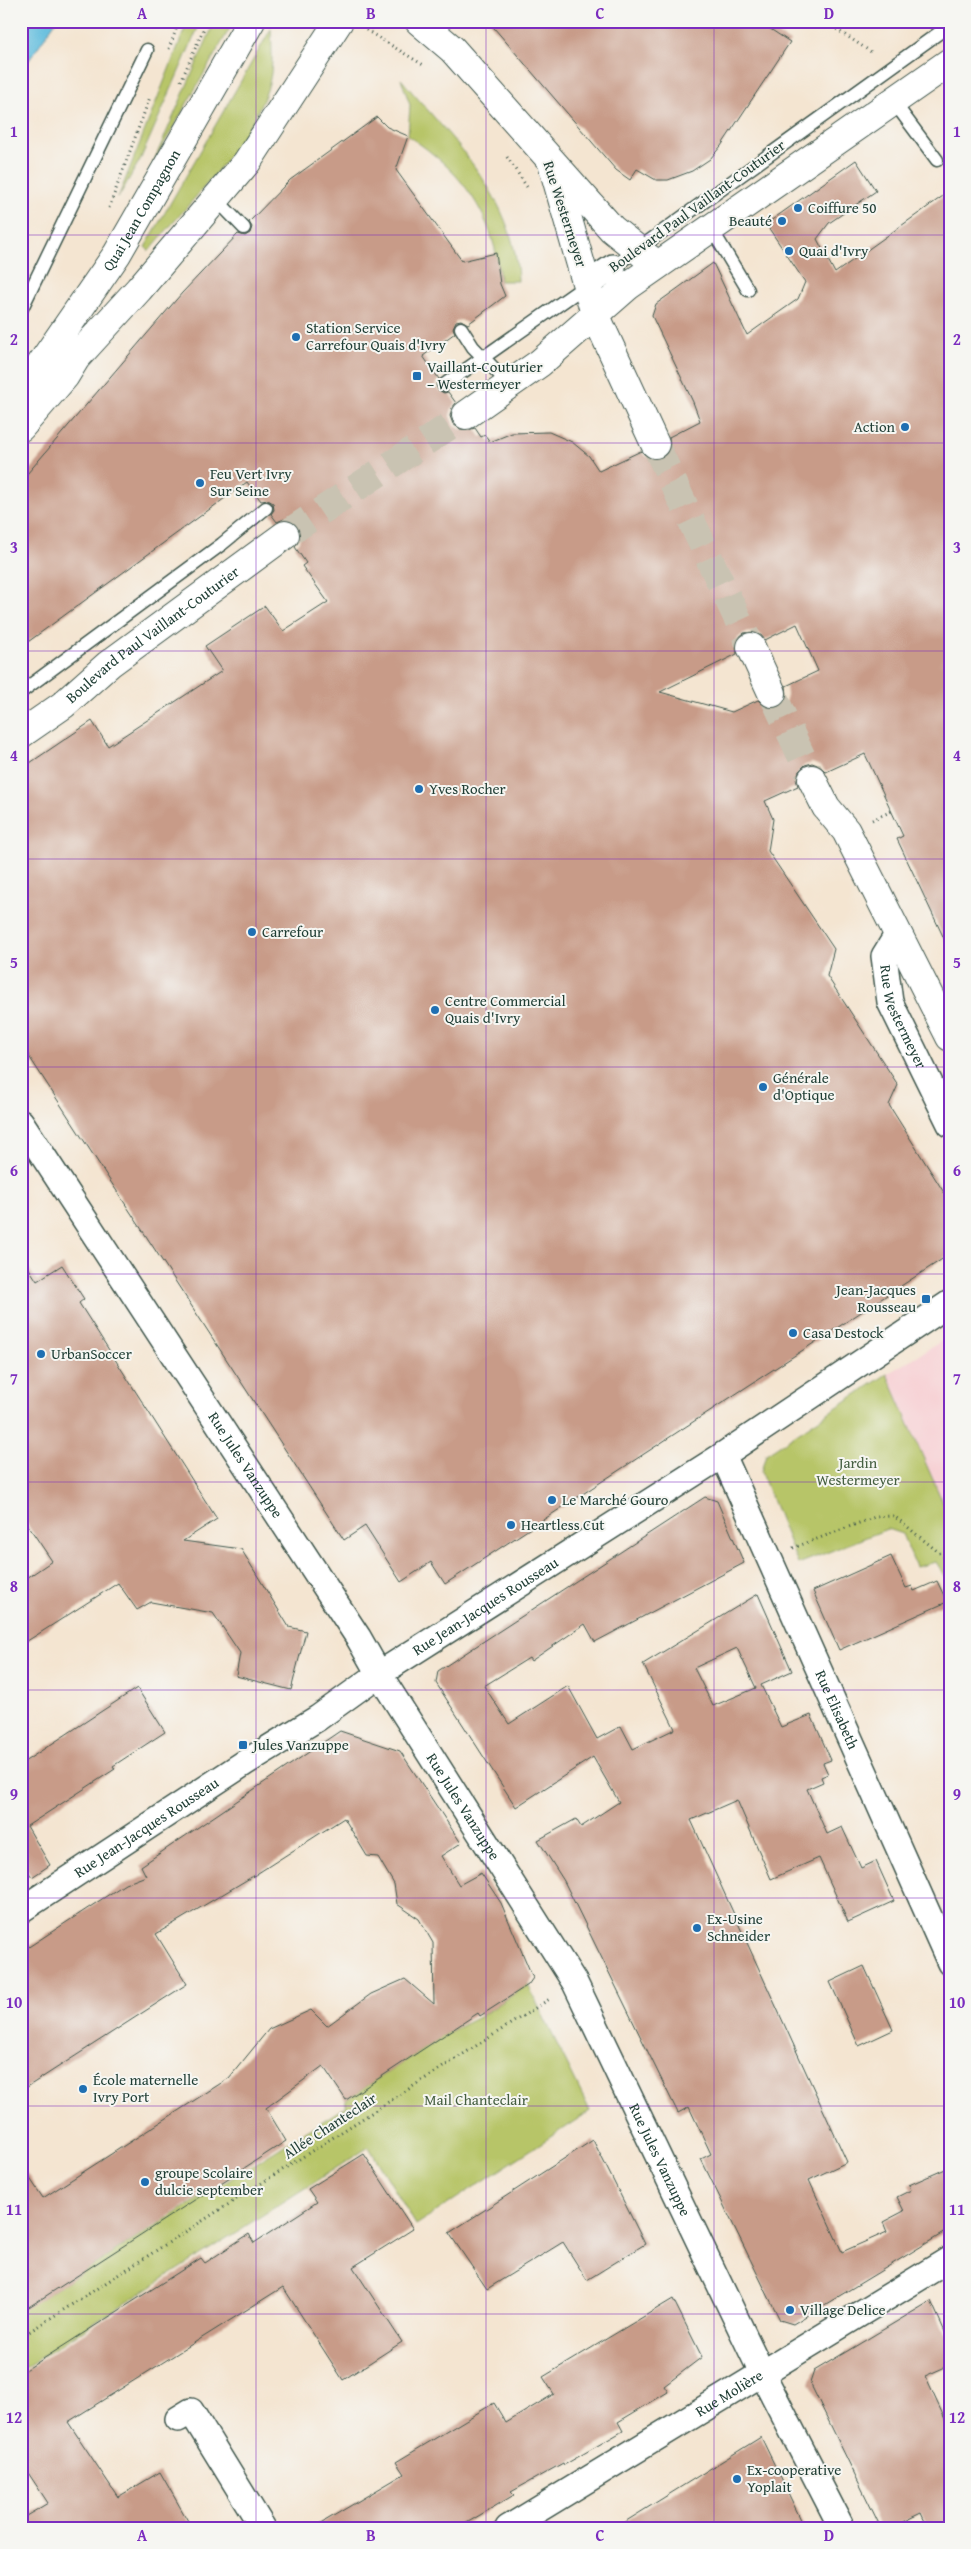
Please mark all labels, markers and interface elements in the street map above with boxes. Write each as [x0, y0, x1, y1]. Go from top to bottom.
text: A [137, 1, 148, 25]
text: B [366, 1, 376, 25]
text: C [595, 1, 605, 25]
text: D [824, 1, 834, 25]
text: 1 [10, 119, 18, 143]
text: 1 [953, 119, 961, 143]
street label: Boulevard Paul Vaillant-Couturier [604, 134, 789, 277]
street label: Quai Jean Compagnon [97, 145, 185, 275]
street label: Rue Westermeyer [538, 158, 593, 270]
place label: Coiffure 50 [808, 197, 877, 218]
marker: Coiffure 50 [792, 202, 804, 214]
place label: Beauté [729, 210, 772, 231]
marker: Beauté [776, 215, 788, 227]
place label: Quai d'Ivry [799, 240, 869, 261]
marker: Quai d'Ivry [783, 245, 795, 257]
place label: Station Service Carrefour Quais d'Ivry [306, 317, 446, 355]
text: 2 [10, 327, 18, 351]
text: 2 [953, 327, 961, 351]
marker: Station Service Carrefour Quais d'Ivry [290, 331, 302, 343]
place label: Vaillant-Couturier – Westermeyer [427, 356, 543, 394]
marker: Vaillant-Couturier – Westermeyer [411, 370, 423, 382]
place label: Action [854, 416, 896, 437]
marker: Action [899, 421, 911, 433]
place label: Feu Vert Ivry Sur Seine [210, 463, 292, 501]
marker: Feu Vert Ivry Sur Seine [194, 477, 206, 489]
text: 3 [10, 535, 18, 559]
text: 3 [953, 535, 961, 559]
street label: Boulevard Paul Vaillant-Couturier [61, 561, 243, 708]
text: 4 [10, 743, 18, 767]
text: 4 [953, 743, 961, 767]
place label: Yves Rocher [429, 778, 506, 799]
marker: Yves Rocher [413, 783, 425, 795]
place label: Carrefour [262, 921, 323, 942]
marker: Carrefour [246, 926, 258, 938]
text: 5 [10, 950, 18, 974]
text: 5 [953, 950, 961, 974]
street label: Rue Westermeyer [875, 964, 932, 1072]
place label: Centre Commercial Quais d'Ivry [445, 990, 566, 1028]
marker: Centre Commercial Quais d'Ivry [429, 1004, 441, 1016]
place label: Générale d'Optique [773, 1067, 835, 1105]
marker: Générale d'Optique [757, 1081, 769, 1093]
text: 6 [10, 1158, 18, 1182]
text: 6 [953, 1158, 961, 1182]
place label: Jean-Jacques Rousseau [834, 1279, 917, 1317]
marker: Jean-Jacques Rousseau [920, 1293, 932, 1305]
place label: Casa Destock [803, 1322, 884, 1343]
marker: Casa Destock [787, 1327, 799, 1339]
place label: UrbanSoccer [51, 1343, 132, 1364]
marker: UrbanSoccer [35, 1348, 47, 1360]
text: 7 [10, 1366, 18, 1390]
text: 7 [953, 1366, 961, 1390]
street label: Rue Jules Vanzuppe [203, 1408, 288, 1522]
park label: Jardin Westermeyer [816, 1452, 900, 1490]
place label: Le Marché Gouro [562, 1489, 669, 1510]
marker: Le Marché Gouro [546, 1494, 558, 1506]
place label: Heartless Cut [521, 1514, 605, 1535]
marker: Heartless Cut [505, 1519, 517, 1531]
street label: Rue Jean-Jacques Rousseau [408, 1551, 563, 1660]
text: 8 [10, 1574, 18, 1598]
text: 8 [953, 1574, 961, 1598]
street label: Rue Elisabeth [810, 1667, 864, 1753]
place label: Jules Vanzuppe [251, 1734, 349, 1755]
marker: Jules Vanzuppe [237, 1739, 249, 1751]
street label: Rue Jules Vanzuppe [422, 1749, 505, 1864]
street label: Rue Jean-Jacques Rousseau [70, 1771, 223, 1882]
text: 9 [10, 1782, 18, 1806]
text: 9 [953, 1782, 961, 1806]
place label: Ex-Usine Schneider [707, 1908, 770, 1946]
marker: Ex-Usine Schneider [691, 1922, 703, 1934]
text: 10 [6, 1990, 22, 2014]
text: 10 [949, 1990, 965, 2014]
place label: École maternelle Ivry Port [93, 2069, 198, 2107]
marker: École maternelle Ivry Port [77, 2083, 89, 2095]
street label: Allée Chanteclair [279, 2088, 381, 2164]
park label: Mail Chanteclair [424, 2089, 528, 2110]
street label: Rue Jules Vanzuppe [624, 2100, 696, 2220]
place label: groupe Scolaire dulcie september [155, 2162, 263, 2200]
marker: groupe Scolaire dulcie september [139, 2176, 151, 2188]
text: 11 [6, 2197, 22, 2221]
text: 11 [949, 2197, 965, 2221]
place label: Village Delice [800, 2299, 886, 2320]
marker: Village Delice [784, 2304, 796, 2316]
street label: Rue Molière [691, 2364, 767, 2422]
text: 12 [6, 2405, 22, 2429]
text: 12 [949, 2405, 965, 2429]
place label: Ex-cooperative Yoplait [747, 2459, 841, 2497]
marker: Ex-cooperative Yoplait [731, 2473, 743, 2485]
text: A [137, 2523, 148, 2547]
text: B [366, 2523, 376, 2547]
text: C [595, 2523, 605, 2547]
text: D [824, 2523, 834, 2547]

